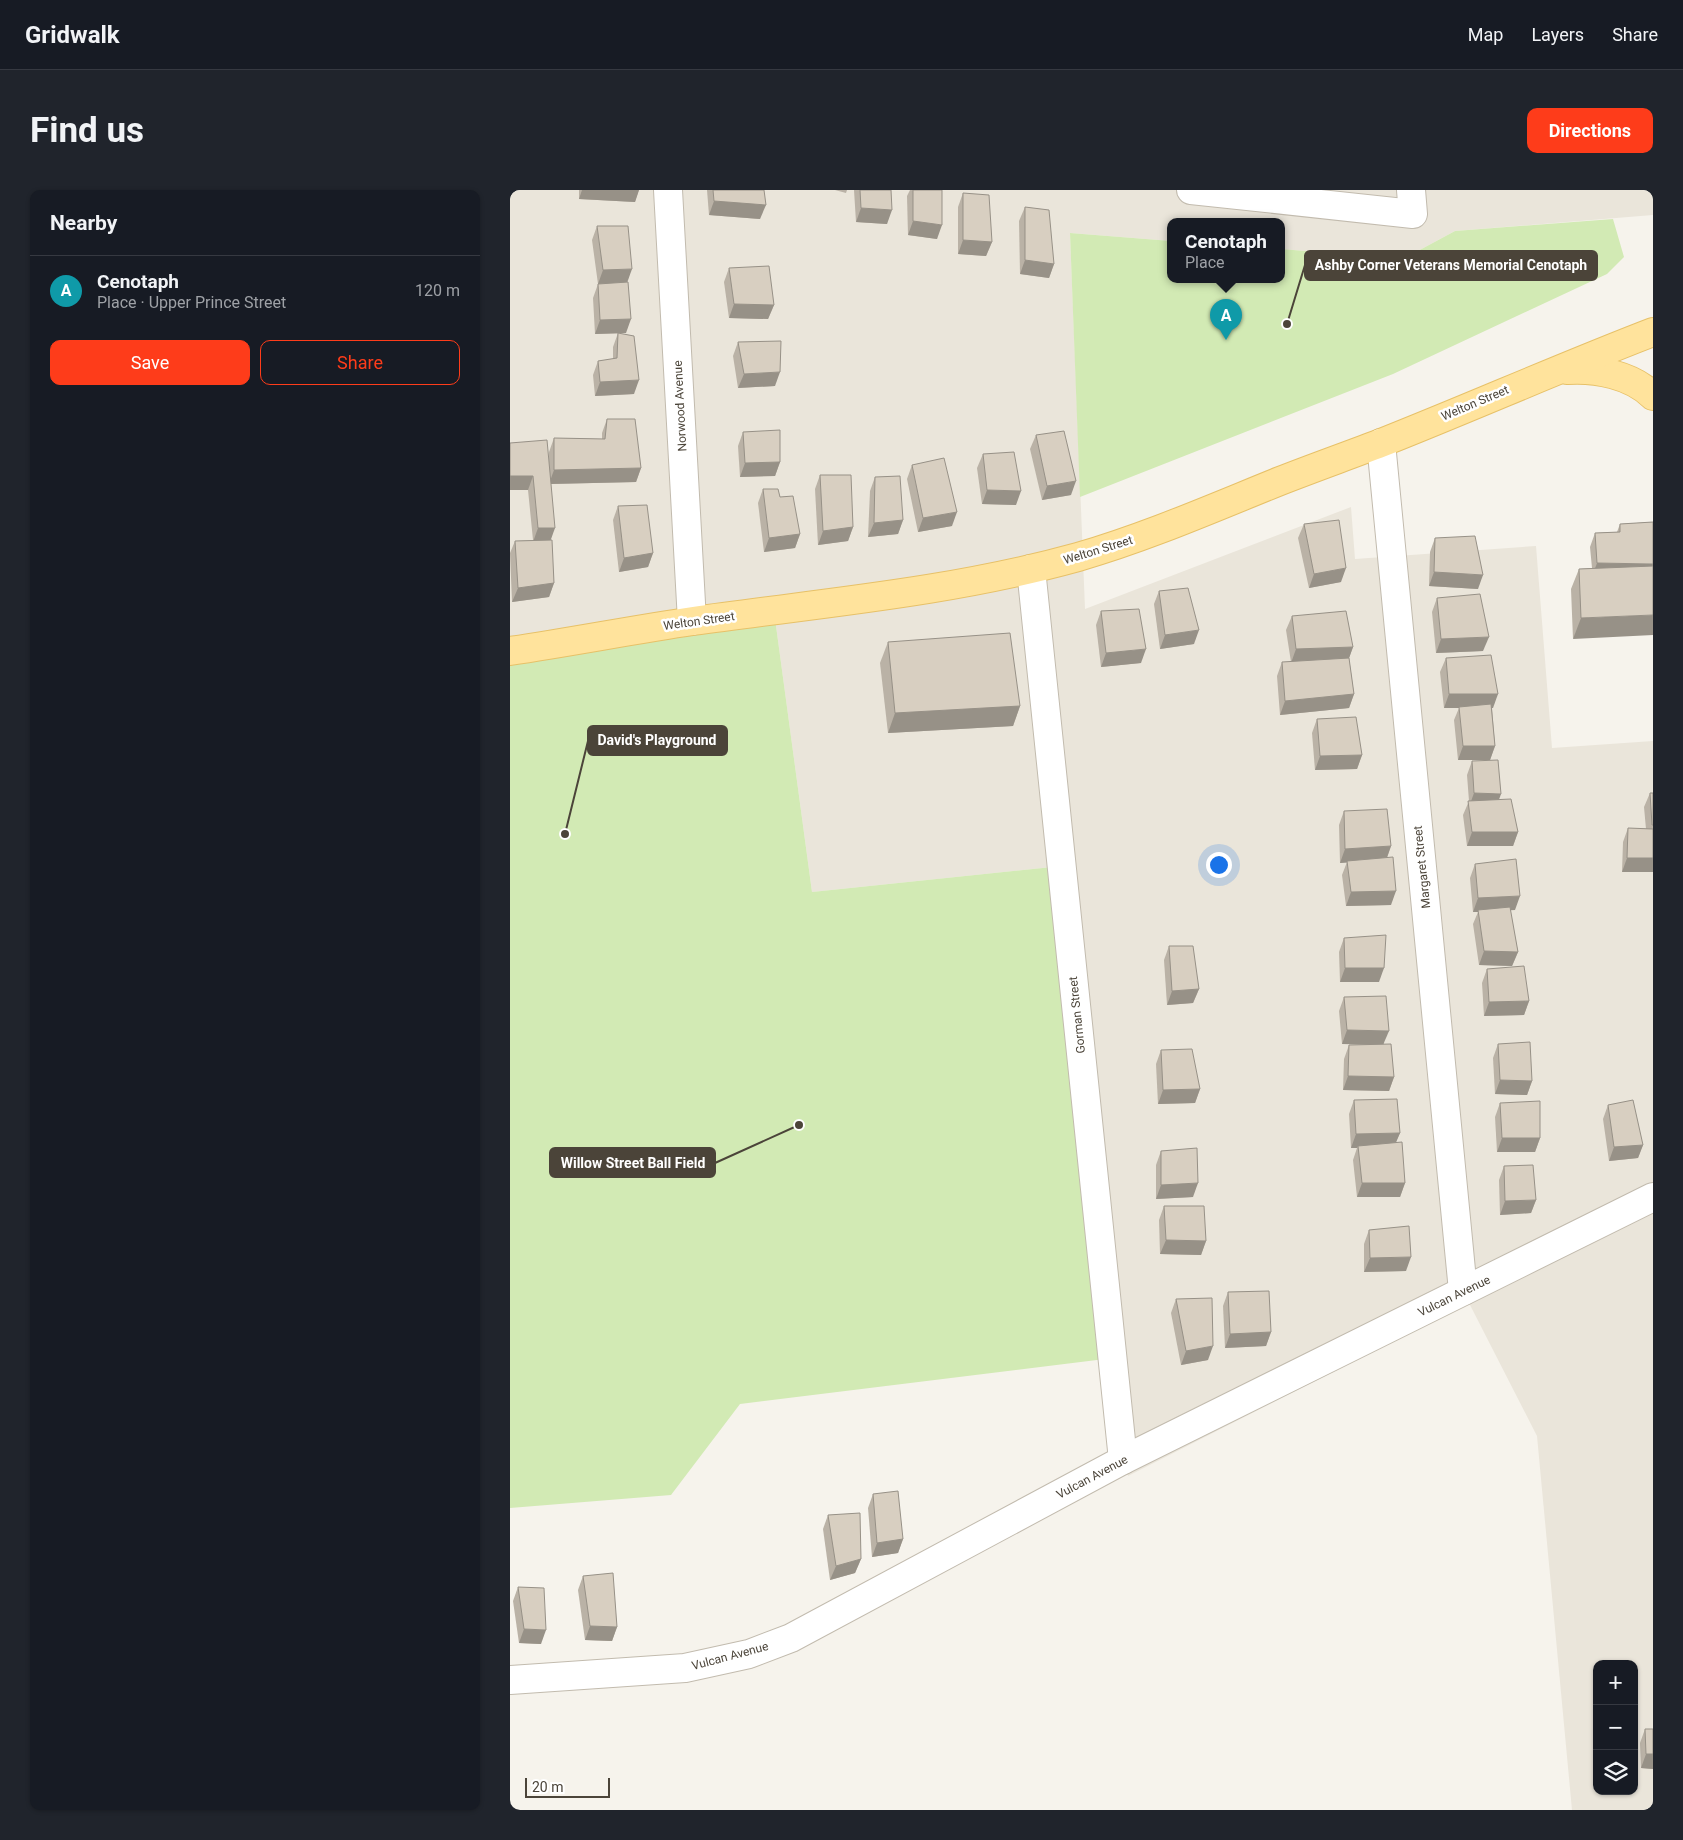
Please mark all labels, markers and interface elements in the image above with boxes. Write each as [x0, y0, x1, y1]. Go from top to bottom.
text: Gridwalk [25, 21, 120, 49]
text: Map [1468, 24, 1503, 45]
text: Layers [1531, 24, 1584, 45]
text: Share [1612, 24, 1658, 45]
button: Directions [1527, 108, 1653, 153]
text: Find us [30, 110, 144, 151]
text: Nearby [50, 211, 117, 235]
popup [1167, 218, 1285, 283]
text: Cenotaph [1185, 230, 1267, 253]
callout: Ashby Corner Veterans Memorial Cenotaph [1305, 251, 1597, 280]
text: Place [1185, 253, 1225, 272]
text: Ashby Corner Veterans Memorial Cenotaph [1315, 257, 1587, 273]
text: Cenotaph [97, 270, 179, 293]
text: A [61, 281, 71, 300]
text: 120 m [415, 281, 460, 300]
text: Place · Upper Prince Street [97, 293, 286, 312]
pin: A [1210, 299, 1242, 340]
button: Save [50, 340, 250, 385]
button: Share [260, 340, 460, 385]
street label: Norwood Avenue [671, 360, 689, 452]
street label: Welton Street [1439, 383, 1511, 423]
street label: Welton Street [1062, 533, 1134, 567]
street label: Welton Street [663, 609, 736, 633]
callout: David's Playground [588, 726, 727, 755]
text: David's Playground [598, 732, 717, 748]
street label: Margaret Street [1411, 825, 1433, 909]
your location [1206, 852, 1232, 878]
street label: Gorman Street [1066, 976, 1088, 1054]
callout: Willow Street Ball Field [550, 1148, 715, 1177]
text: Willow Street Ball Field [561, 1155, 705, 1171]
street label: Vulcan Avenue [1416, 1272, 1492, 1320]
street label: Vulcan Avenue [1054, 1452, 1130, 1502]
street label: Vulcan Avenue [690, 1639, 770, 1673]
map controls [1593, 1660, 1638, 1795]
button: + [1593, 1660, 1638, 1705]
button: − [1593, 1705, 1638, 1750]
button: layers [1593, 1750, 1638, 1795]
scale bar [525, 1775, 610, 1798]
text: 20 m [532, 1779, 564, 1795]

